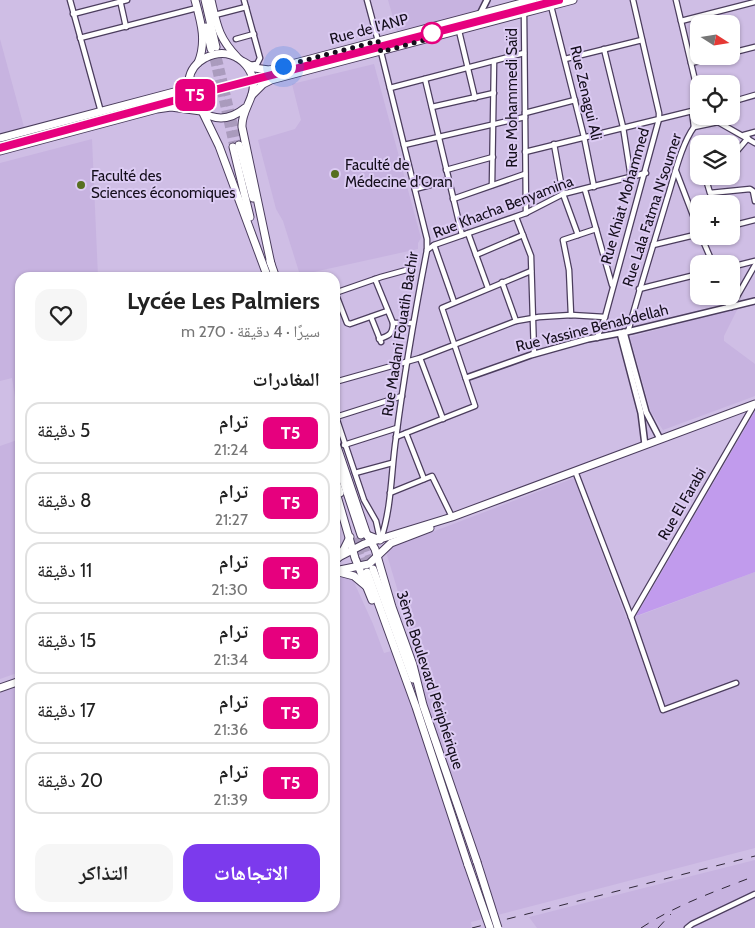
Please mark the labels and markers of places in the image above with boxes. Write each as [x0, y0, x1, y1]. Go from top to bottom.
unlabelled marker [421, 22, 443, 44]
place label: Faculté de Médecine d'Oran [345, 156, 453, 191]
place label: Faculté des Sciences économiques [91, 167, 236, 202]
marker: Faculté de Médecine d'Oran [329, 168, 341, 180]
marker: Faculté des Sciences économiques [75, 179, 87, 191]

